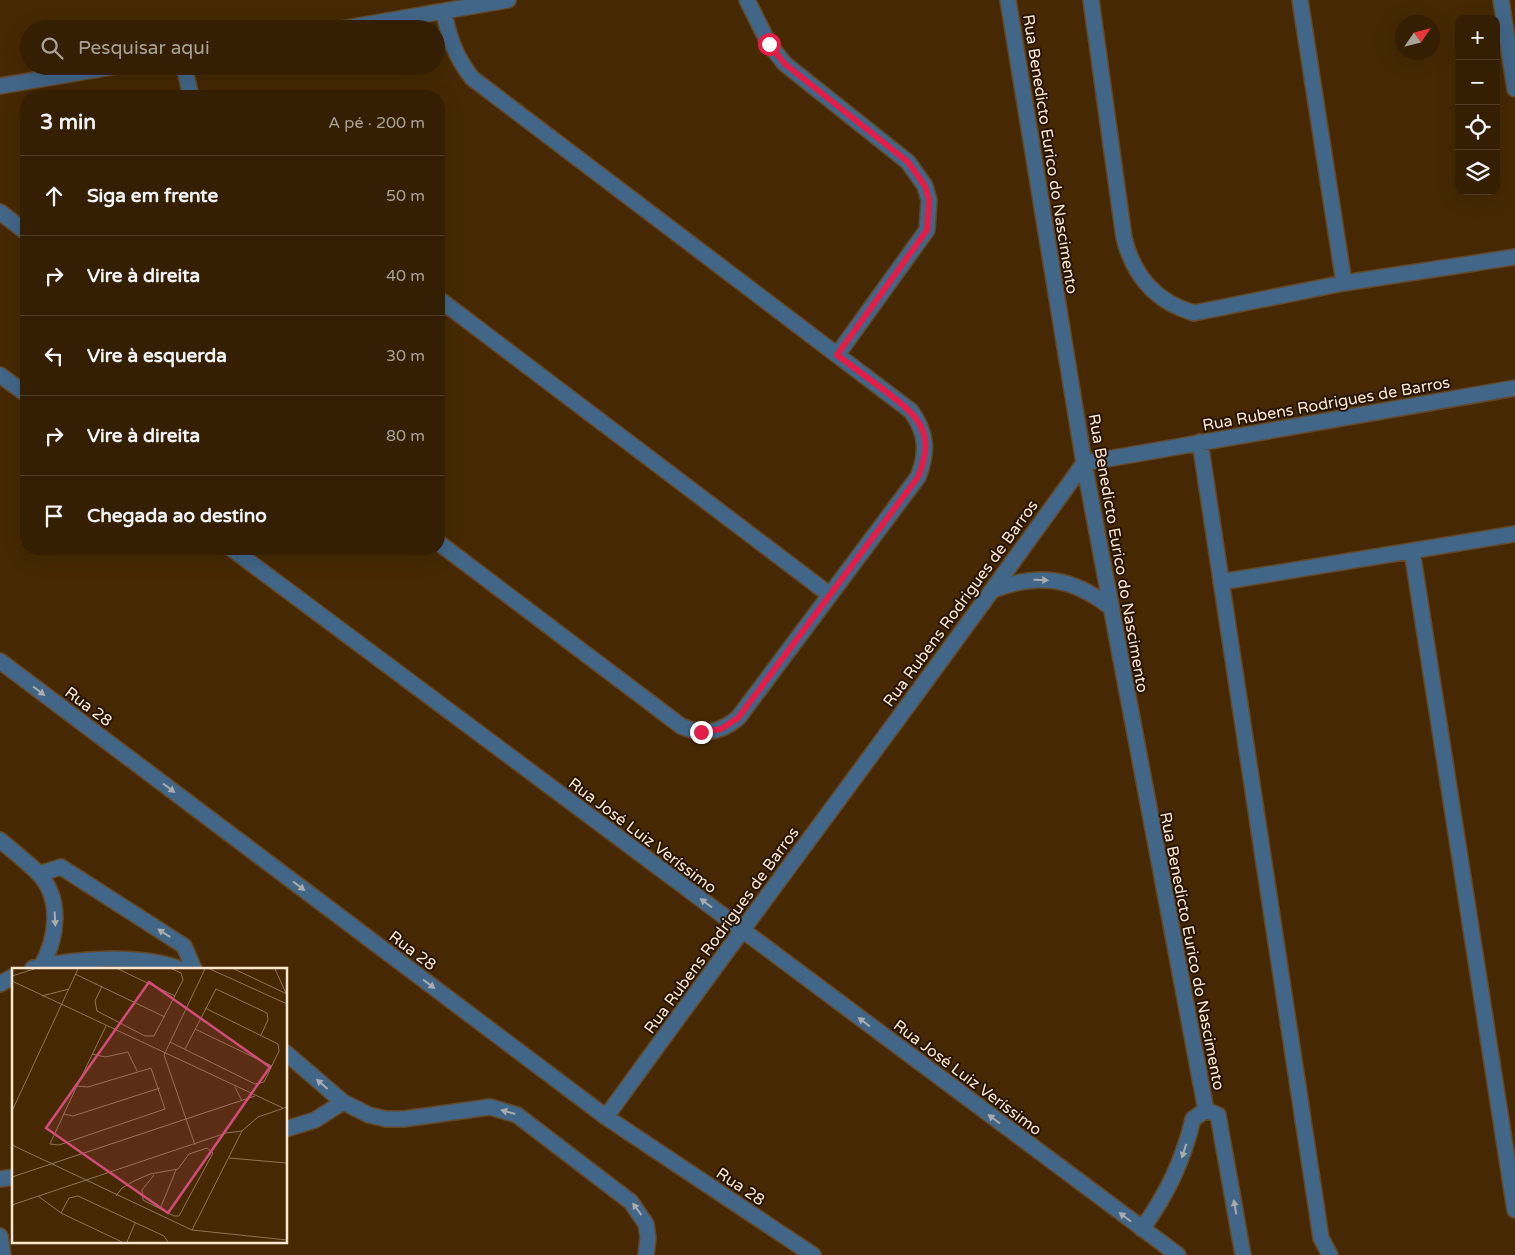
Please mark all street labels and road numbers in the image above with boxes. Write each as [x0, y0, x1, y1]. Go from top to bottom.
street label: Rua Benedicto Eurico do Nascimento [1018, 13, 1082, 295]
street label: Rua Rubens Rodrigues de Barros [1201, 372, 1452, 436]
street label: Rua Benedicto Eurico do Nascimento [1084, 412, 1152, 694]
street label: Rua Rubens Rodrigues de Barros [879, 496, 1043, 711]
street label: Rua 28 [61, 682, 116, 731]
street label: Rua José Luiz Veríssimo [564, 773, 721, 898]
street label: Rua Benedicto Eurico do Nascimento [1155, 810, 1229, 1092]
street label: Rua Rubens Rodrigues de Barros [640, 823, 804, 1038]
street label: Rua 28 [385, 926, 440, 975]
street label: Rua José Luiz Veríssimo [889, 1015, 1046, 1140]
street label: Rua 28 [712, 1163, 769, 1210]

